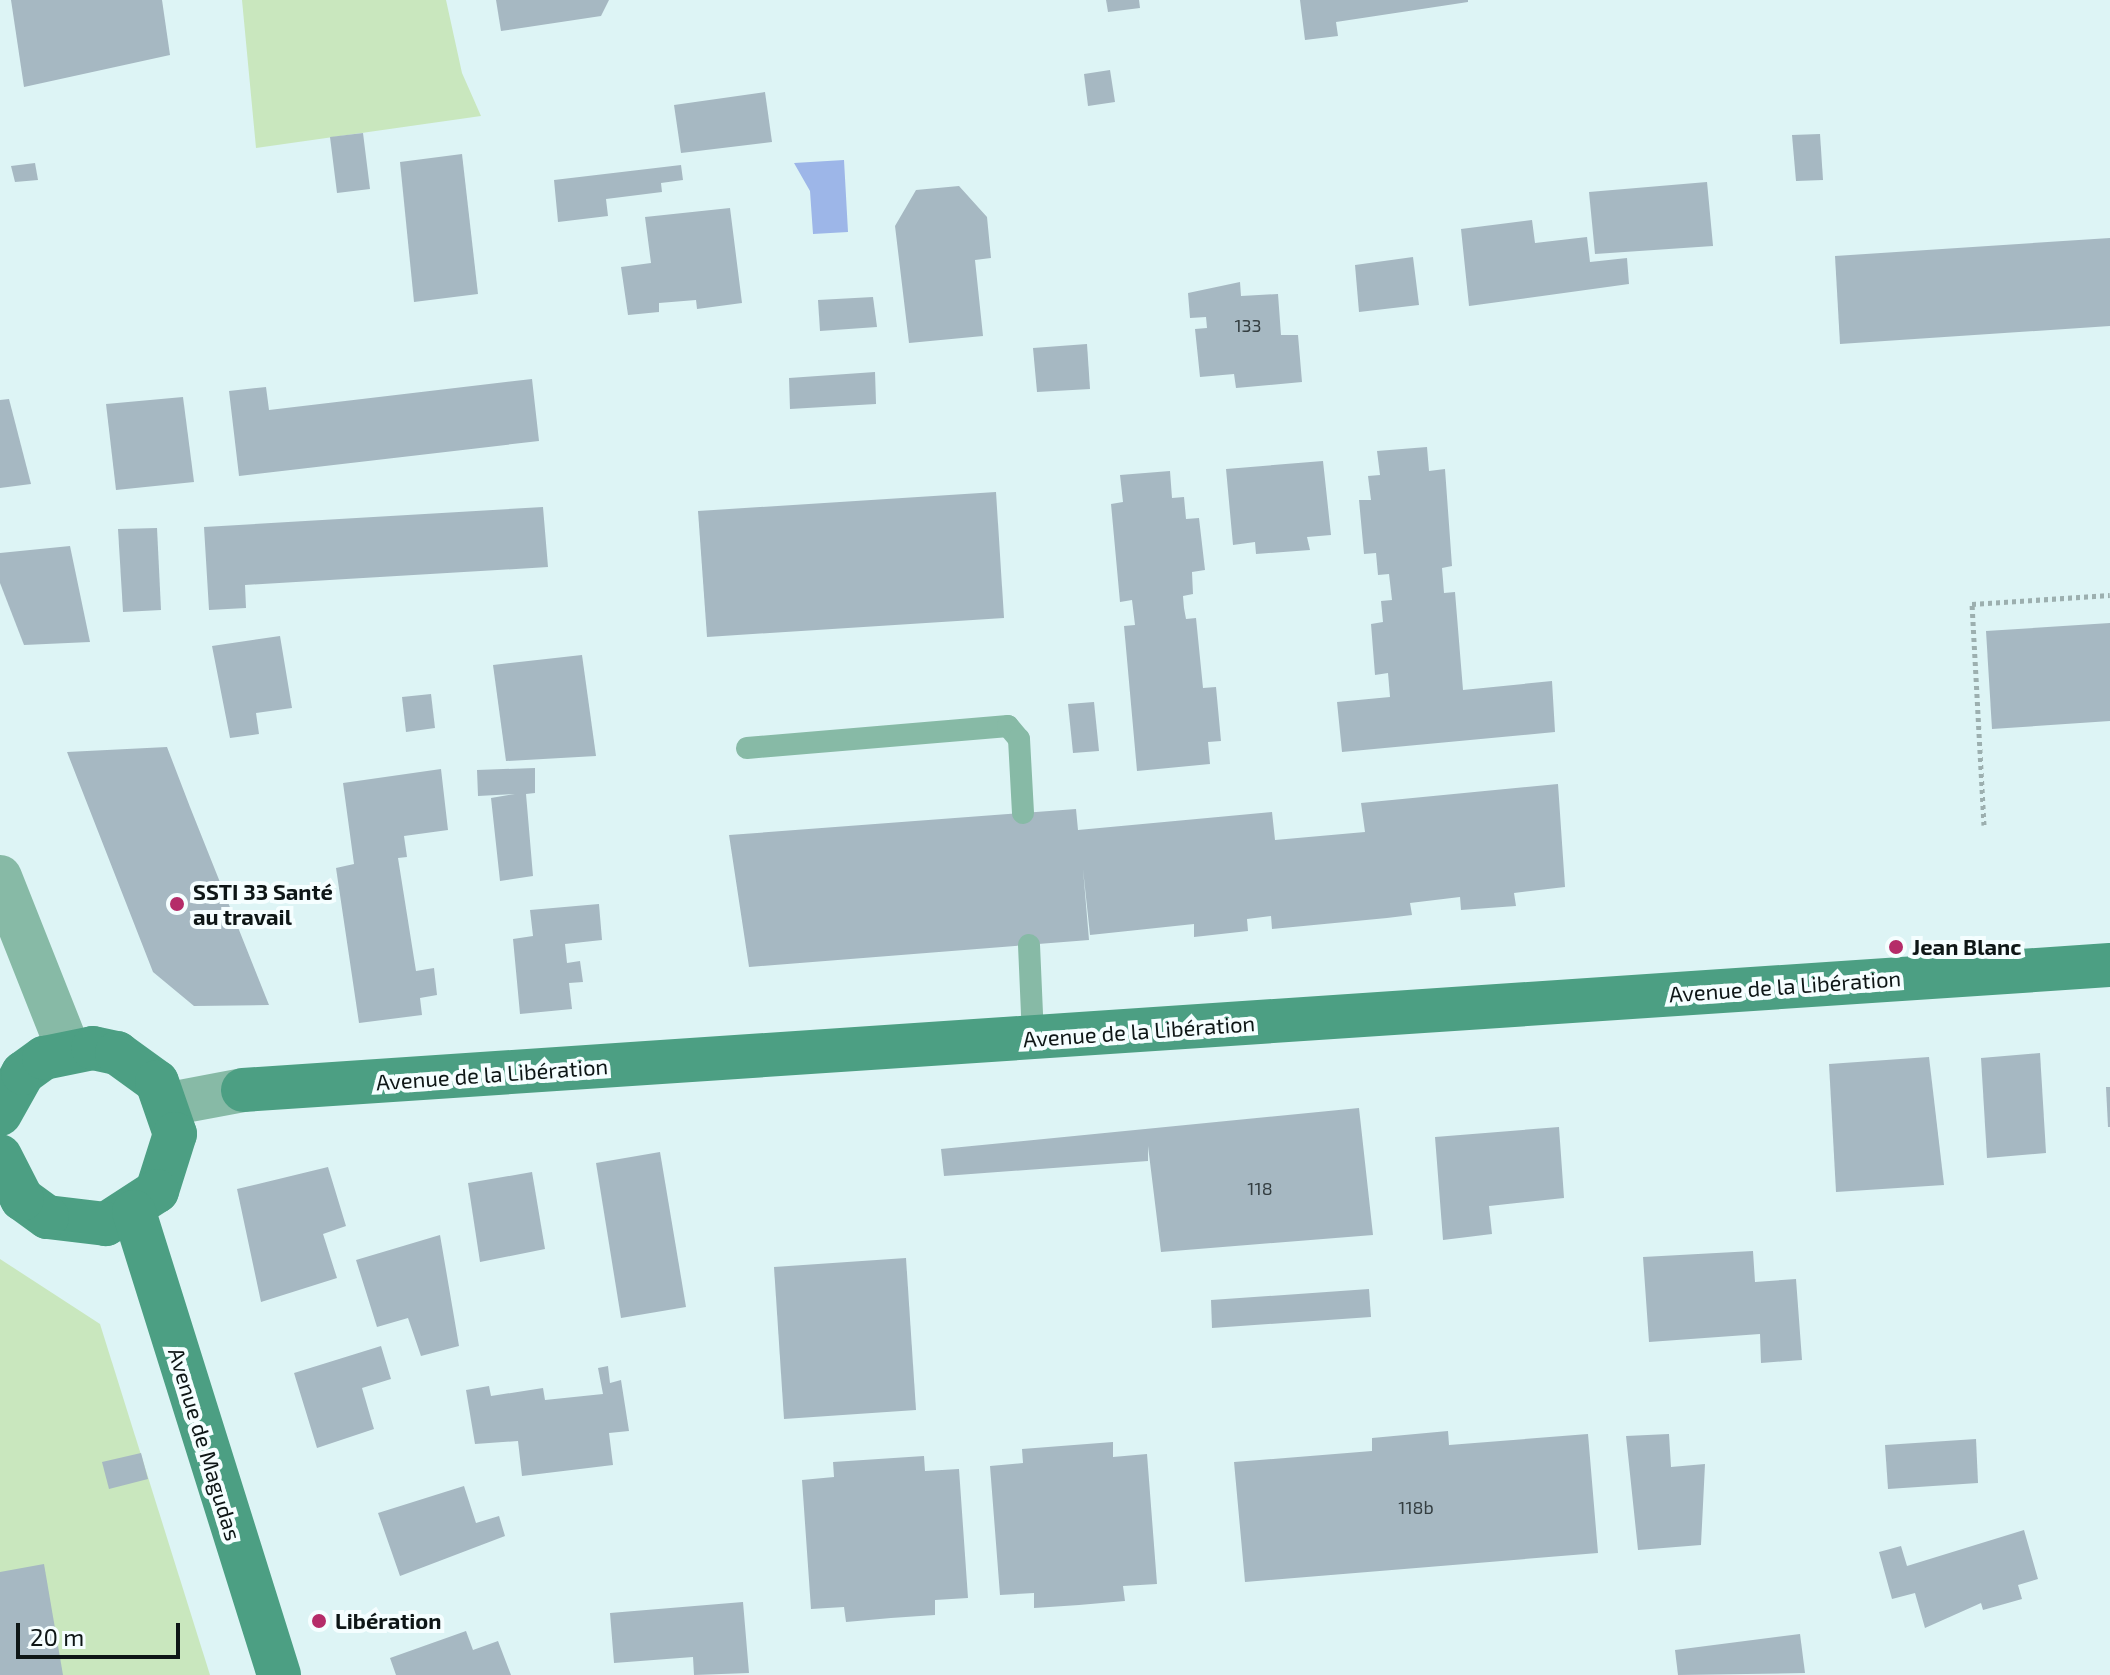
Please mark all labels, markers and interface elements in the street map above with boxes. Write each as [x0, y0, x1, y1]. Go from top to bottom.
house number: 133 [1234, 314, 1262, 336]
place label: SSTI 33 Santé au travail [193, 878, 333, 930]
marker: SSTI 33 Santé au travail [168, 895, 186, 913]
place label: Jean Blanc [1912, 934, 2021, 960]
marker: Jean Blanc [1887, 938, 1905, 956]
street label: Avenue de la Libération [1668, 965, 1902, 1007]
street label: Avenue de la Libération [1022, 1010, 1256, 1052]
street label: Avenue de la Libération [375, 1053, 609, 1095]
house number: 118 [1247, 1177, 1273, 1199]
street label: Avenue de Magudas [163, 1345, 247, 1543]
house number: 118b [1398, 1496, 1434, 1518]
scale bar [20, 1607, 184, 1657]
place label: Libération [335, 1608, 442, 1634]
marker: Libération [310, 1612, 328, 1630]
text: 20 m [30, 1622, 84, 1651]

